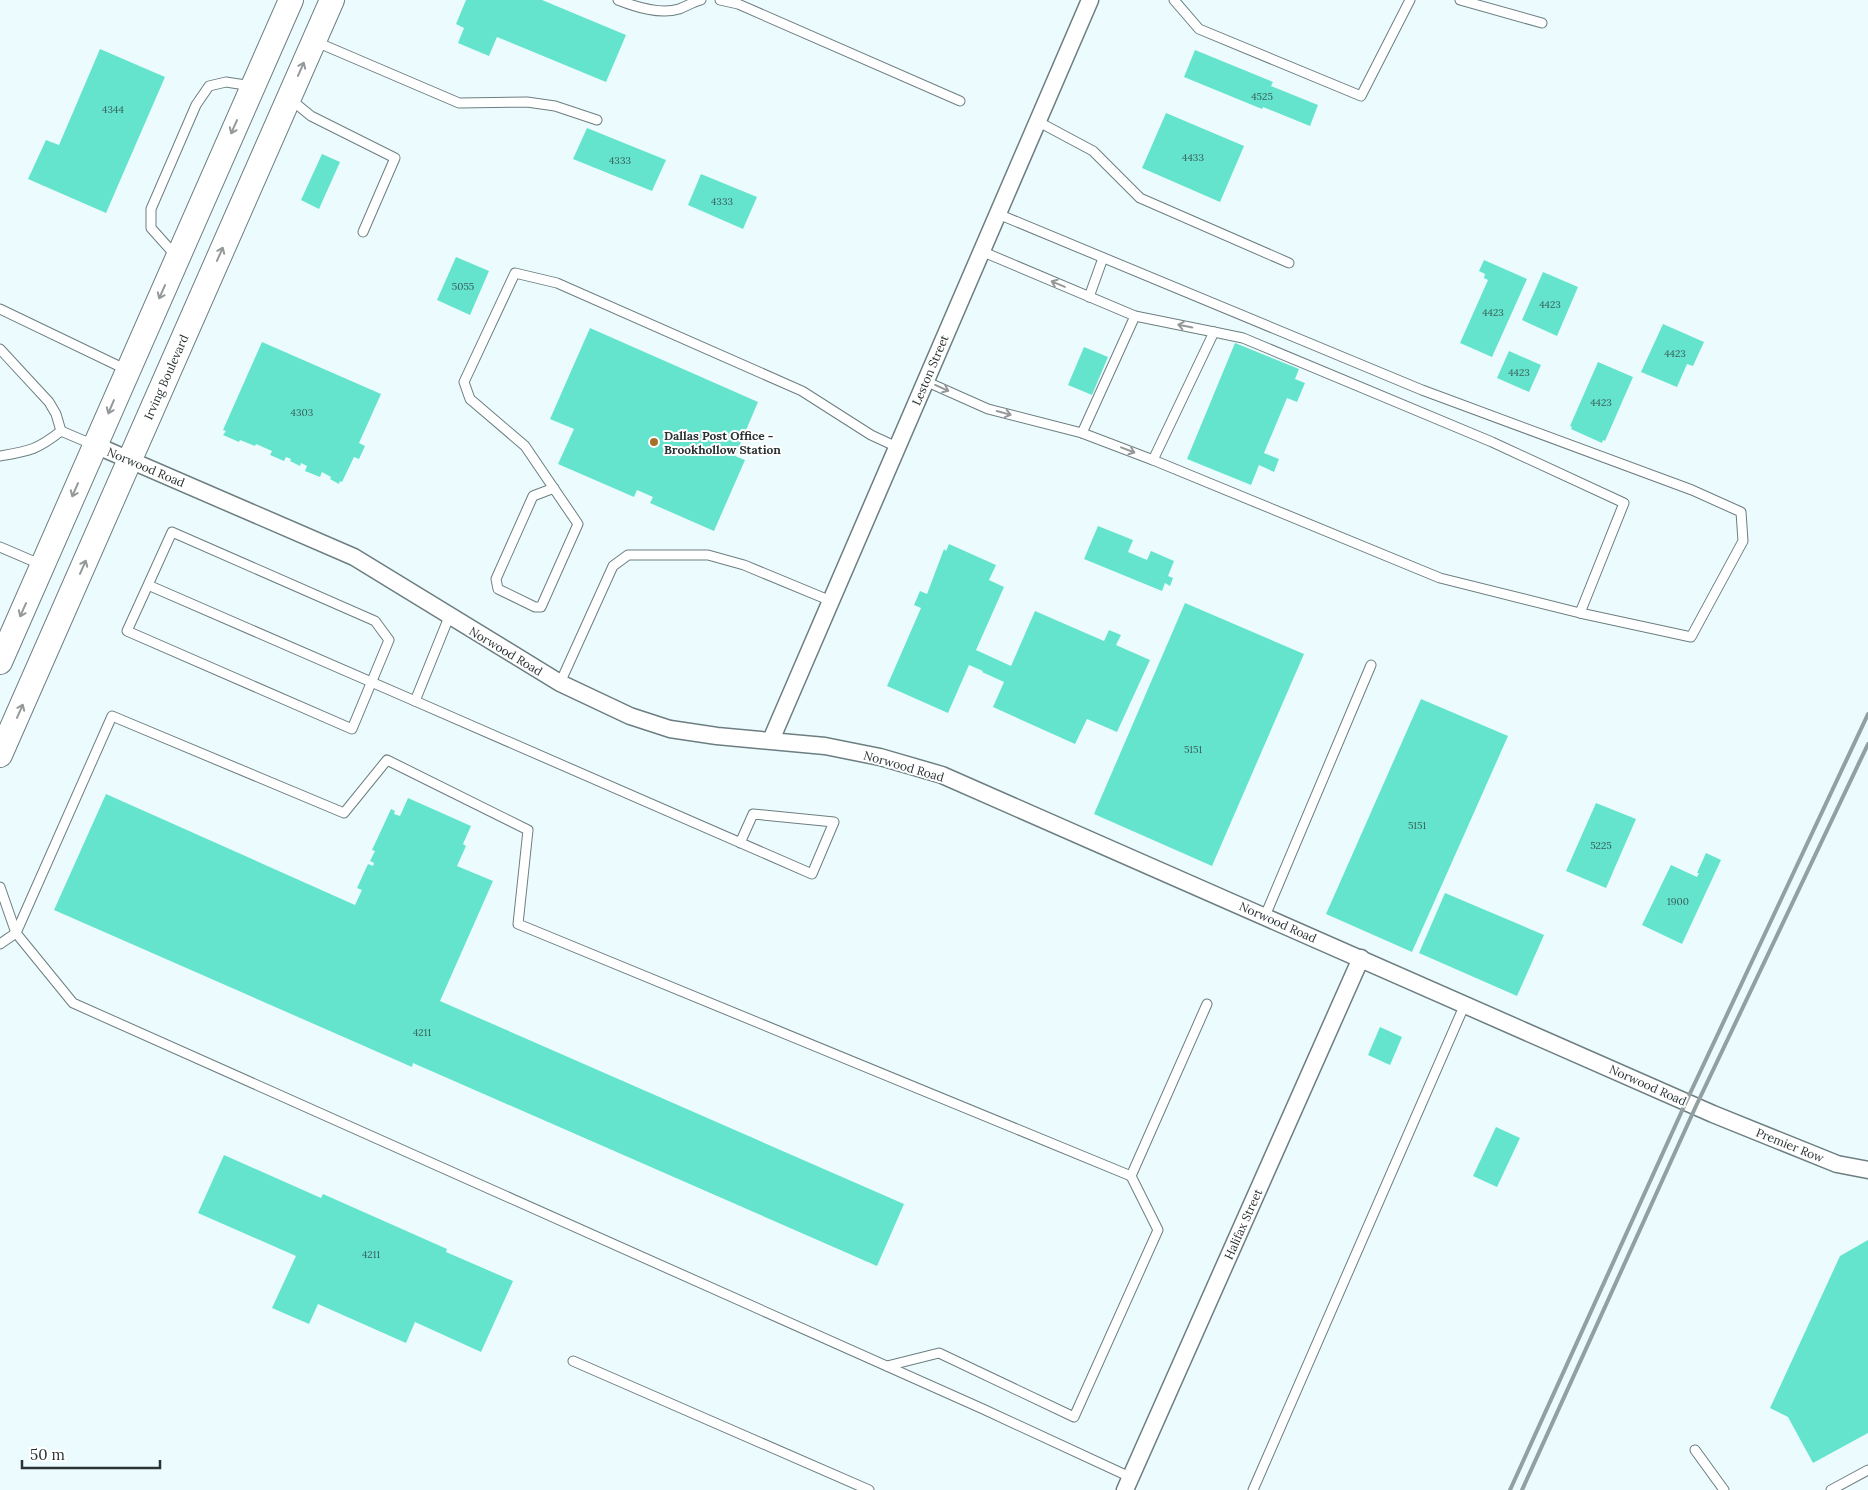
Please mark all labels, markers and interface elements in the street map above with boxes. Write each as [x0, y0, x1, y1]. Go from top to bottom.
one-way arrow [296, 62, 306, 77]
house number: 4525 [1251, 90, 1273, 103]
house number: 4344 [102, 103, 124, 116]
one-way arrow [229, 119, 239, 134]
house number: 4433 [1182, 151, 1204, 164]
house number: 4333 [609, 154, 631, 167]
house number: 4333 [711, 195, 733, 208]
one-way arrow [215, 247, 225, 262]
one-way arrow [1051, 278, 1066, 288]
house number: 5055 [452, 280, 474, 293]
one-way arrow [156, 284, 166, 299]
house number: 4423 [1539, 298, 1561, 311]
house number: 4423 [1482, 306, 1504, 319]
one-way arrow [1178, 321, 1194, 331]
street label: Irving Boulevard [141, 332, 191, 422]
street label: Leston Street [908, 332, 952, 408]
house number: 4423 [1664, 347, 1686, 360]
house number: 4423 [1508, 366, 1530, 379]
one-way arrow [934, 384, 949, 394]
house number: 4423 [1590, 396, 1612, 409]
one-way arrow [105, 400, 114, 415]
house number: 4303 [291, 406, 314, 419]
one-way arrow [995, 409, 1011, 418]
place label: Dallas Post Office - Brookhollow Station [664, 428, 781, 457]
marker: Dallas Post Office - Brookhollow Station [648, 436, 660, 448]
street label: Norwood Road [105, 444, 187, 490]
one-way arrow [1120, 446, 1135, 456]
one-way arrow [70, 482, 80, 497]
one-way arrow [78, 560, 88, 575]
one-way arrow [17, 602, 27, 617]
street label: Norwood Road [467, 623, 545, 679]
one-way arrow [16, 703, 25, 718]
house number: 5151 [1184, 743, 1202, 756]
street label: Norwood Road [862, 747, 946, 785]
house number: 5151 [1408, 819, 1426, 832]
house number: 5225 [1590, 839, 1612, 852]
house number: 1900 [1667, 895, 1689, 908]
street label: Norwood Road [1237, 898, 1319, 946]
house number: 4211 [413, 1026, 431, 1039]
street label: Norwood Road [1607, 1061, 1689, 1109]
street label: Premier Row [1754, 1125, 1826, 1166]
street label: Halifax Street [1221, 1186, 1265, 1262]
house number: 4211 [362, 1248, 380, 1261]
scale bar [22, 1438, 160, 1470]
text: 50 m [30, 1445, 65, 1464]

